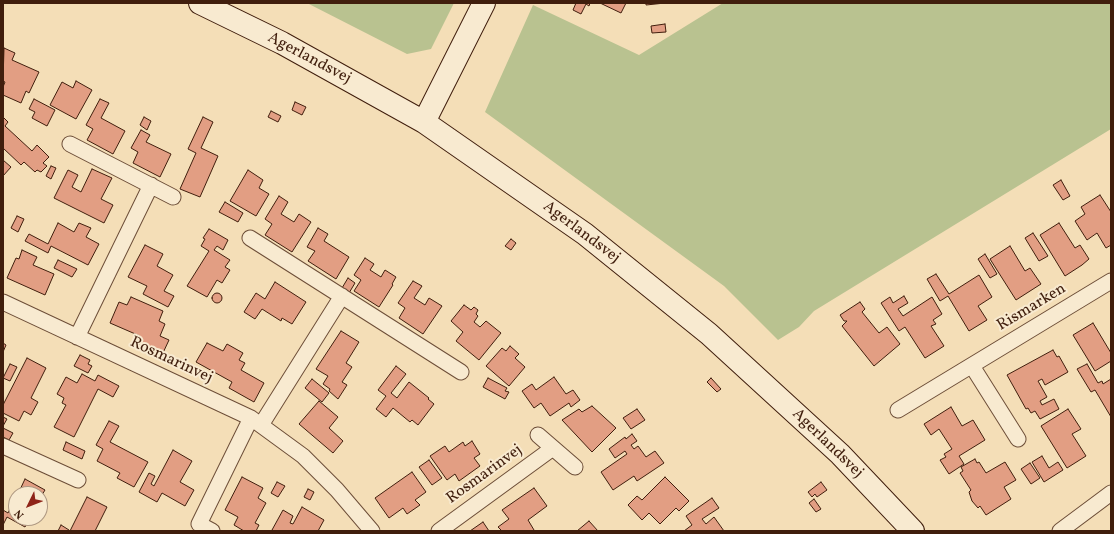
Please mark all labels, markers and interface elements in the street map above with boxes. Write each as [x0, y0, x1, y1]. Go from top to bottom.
street label: Agerlandsvej [264, 29, 354, 89]
street label: Agerlandsvej [538, 198, 624, 268]
street label: Rismarken [994, 280, 1070, 336]
street label: Rosmarinvej [127, 334, 215, 388]
street label: Agerlandsvej [787, 405, 867, 483]
street label: Rosmarinvej [443, 441, 527, 509]
north arrow [8, 486, 48, 526]
text: N [11, 506, 28, 522]

